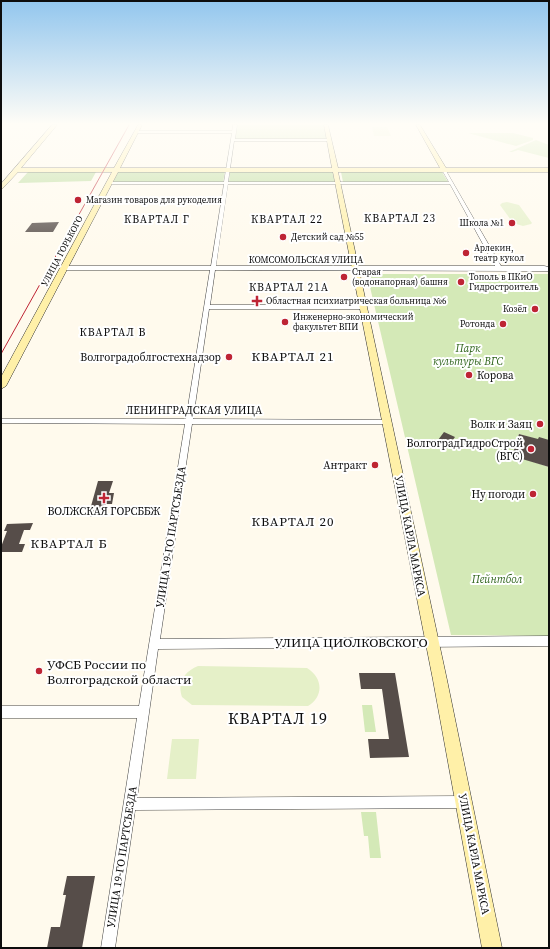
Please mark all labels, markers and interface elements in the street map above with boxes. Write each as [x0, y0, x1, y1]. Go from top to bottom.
place label: Магазин товаров для рукоделия [86, 194, 222, 206]
marker: Магазин товаров для рукоделия [73, 195, 83, 205]
district label: КВАРТАЛ 23 [364, 211, 436, 226]
district label: КВАРТАЛ Г [124, 212, 190, 227]
district label: КВАРТАЛ 22 [251, 212, 323, 227]
street label: УЛИЦА ГОРЬКОГО [38, 213, 86, 289]
place label: Школа №1 [460, 217, 504, 229]
marker: Школа №1 [507, 218, 517, 228]
place label: Детский сад №55 [291, 231, 364, 243]
marker: Детский сад №55 [278, 232, 288, 242]
place label: Арлекин, театр кукол [474, 242, 524, 264]
marker: Арлекин, театр кукол [461, 248, 471, 258]
street label: КОМСОМОЛЬСКАЯ УЛИЦА [249, 254, 363, 266]
place label: Старая (водонапорная) башня [352, 266, 448, 288]
place label: Тополь в ПКиО Гидростроитель [469, 271, 539, 293]
marker: Старая (водонапорная) башня [339, 272, 349, 282]
marker: Тополь в ПКиО Гидростроитель [456, 277, 466, 287]
district label: КВАРТАЛ 21А [249, 280, 329, 295]
marker: Областная психиатрическая больница №6 [251, 295, 263, 307]
place label: Областная психиатрическая больница №6 [266, 295, 447, 307]
place label: Козёл [503, 303, 527, 315]
marker: Козёл [530, 304, 540, 314]
place label: Инженерно-экономический факультет ВПИ [293, 311, 414, 333]
marker: Инженерно-экономический факультет ВПИ [280, 317, 290, 327]
place label: Ротонда [460, 318, 495, 330]
marker: Ротонда [498, 319, 508, 329]
district label: КВАРТАЛ В [80, 325, 146, 340]
park label: Парк культуры ВГС [433, 341, 504, 369]
district label: КВАРТАЛ 21 [251, 348, 335, 365]
place label: Волгоградоблгостехнадзор [80, 350, 221, 365]
marker: Волгоградоблгостехнадзор [224, 352, 234, 362]
place label: Корова [477, 368, 514, 383]
marker: Корова [464, 370, 474, 380]
street label: ЛЕНИНГРАДСКАЯ УЛИЦА [126, 403, 263, 418]
place label: Волк и Заяц [470, 417, 532, 432]
marker: Волк и Заяц [535, 419, 545, 429]
place label: ВолгоградГидроСтрой (ВГС) [407, 436, 523, 464]
marker: ВолгоградГидроСтрой (ВГС) [526, 444, 536, 454]
place label: Антракт [323, 458, 367, 473]
marker: Антракт [370, 460, 380, 470]
street label: УЛИЦА 19-ГО ПАРТСЪЕЗДА [152, 465, 190, 609]
street label: УЛИЦА КАРЛА МАРКСА [391, 474, 429, 599]
place label: Ну погоди [472, 487, 525, 502]
marker: Ну погоди [528, 489, 538, 499]
marker: ВОЛЖСКАЯ ГОРСББЖ [99, 493, 109, 503]
place label: ВОЛЖСКАЯ ГОРСББЖ [48, 504, 161, 519]
district label: КВАРТАЛ 20 [251, 513, 335, 530]
district label: КВАРТАЛ Б [30, 535, 108, 552]
park label: Пейнтбол [471, 572, 522, 587]
street label: УЛИЦА ЦИОЛКОВСКОГО [274, 634, 428, 651]
place label: УФСБ России по Волгоградской области [47, 656, 191, 688]
marker: УФСБ России по Волгоградской области [34, 666, 44, 676]
district label: КВАРТАЛ 19 [228, 707, 328, 729]
street label: УЛИЦА 19-ГО ПАРТСЪЕЗДА [103, 785, 141, 929]
street label: УЛИЦА КАРЛА МАРКСА [455, 792, 493, 917]

